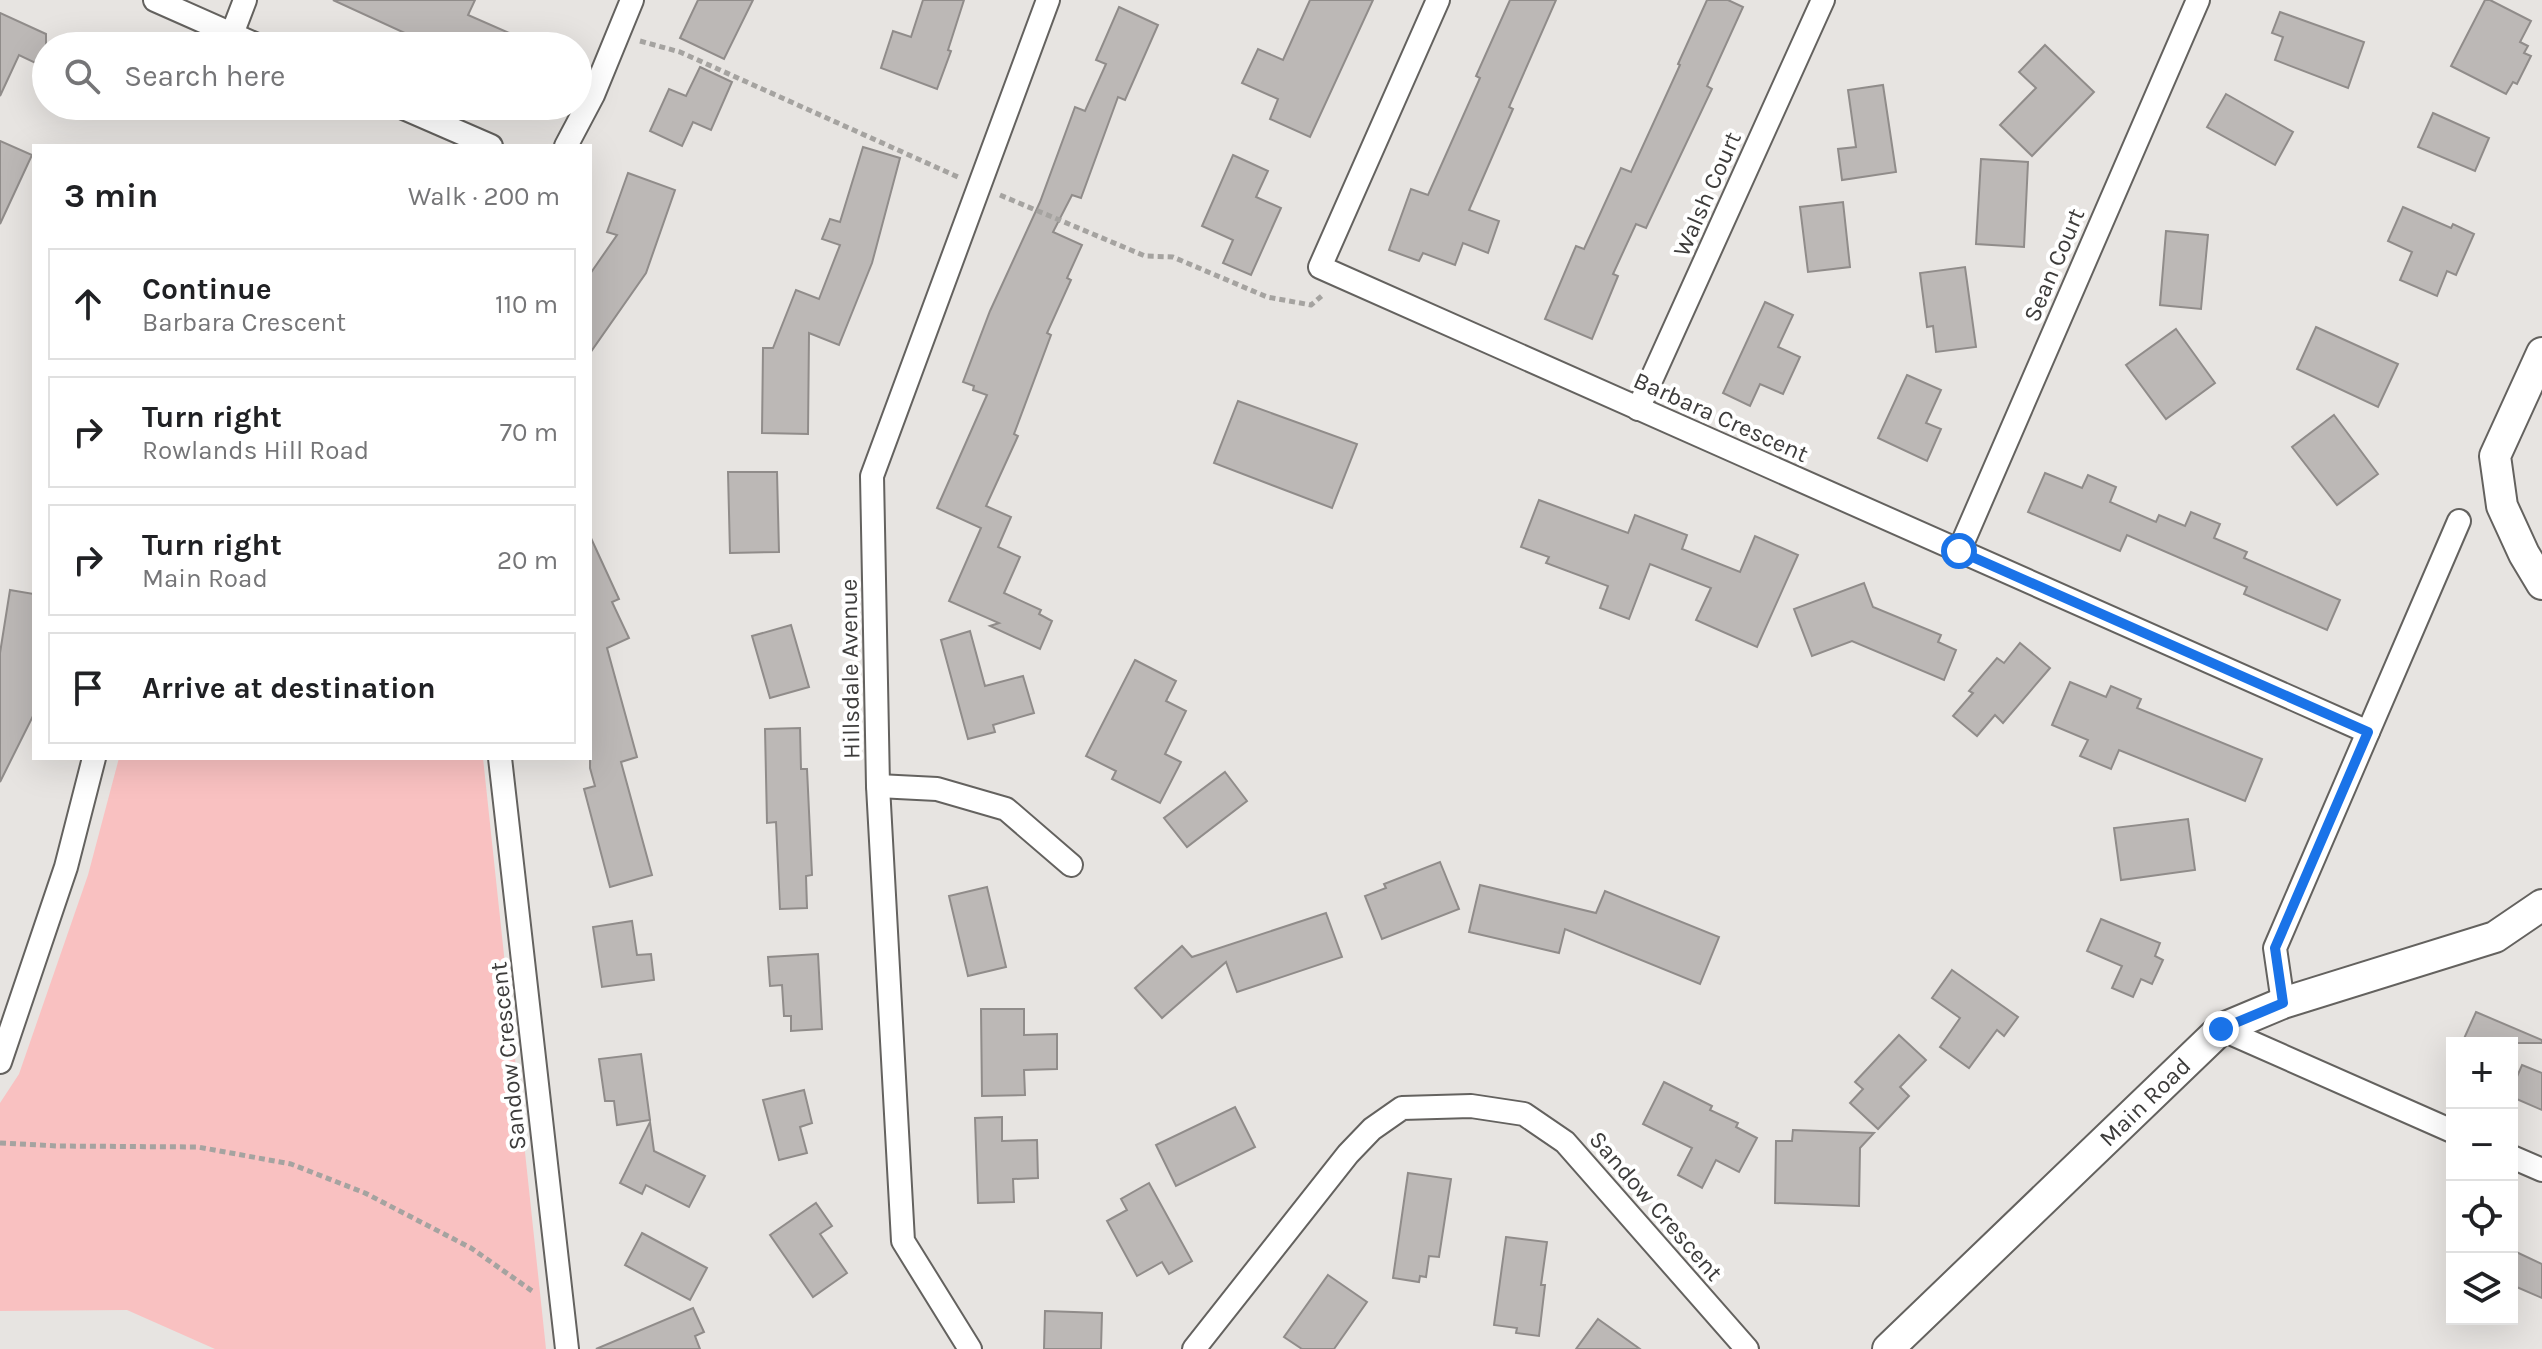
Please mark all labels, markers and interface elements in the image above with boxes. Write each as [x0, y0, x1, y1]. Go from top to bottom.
search box [32, 32, 592, 120]
icon: search [60, 54, 104, 98]
text: Search here [124, 58, 285, 94]
street label: Walsh Court [1667, 127, 1747, 261]
text: 3 min [64, 176, 158, 216]
text: Walk · 200 m [408, 181, 560, 212]
street label: Sean Court [2018, 204, 2090, 326]
text: Continue [142, 271, 272, 307]
icon: ahead [66, 282, 110, 326]
text: 110 m [495, 289, 558, 320]
text: Barbara Crescent [142, 307, 346, 338]
street label: Barbara Crescent [1629, 366, 1813, 468]
text: Turn right [142, 399, 282, 435]
icon: right [66, 410, 110, 454]
text: 70 m [500, 417, 558, 448]
text: Rowlands Hill Road [142, 435, 369, 466]
text: Turn right [142, 527, 282, 563]
route start [1941, 533, 1977, 569]
icon: right [66, 538, 110, 582]
text: 20 m [497, 545, 558, 576]
text: Main Road [142, 563, 268, 594]
street label: Hillsdale Avenue [834, 579, 866, 759]
icon: arrive [66, 666, 110, 710]
text: Arrive at destination [142, 670, 436, 706]
street label: Sandow Crescent [484, 960, 532, 1152]
route end [2203, 1011, 2239, 1047]
map controls [2446, 1037, 2518, 1325]
button: + [2446, 1037, 2518, 1109]
street label: Main Road [2094, 1052, 2196, 1152]
button: − [2446, 1109, 2518, 1181]
street label: Sandow Crescent [1583, 1125, 1729, 1287]
button: locate [2446, 1181, 2518, 1253]
button: layers [2446, 1253, 2518, 1325]

